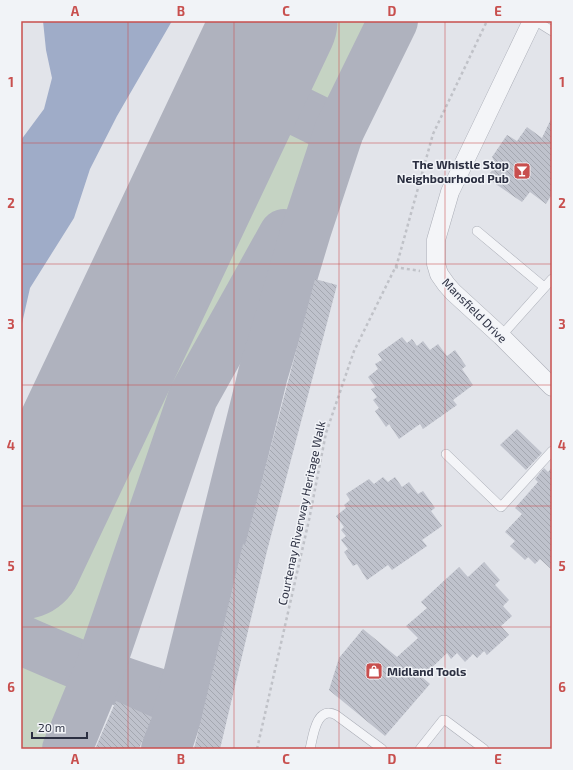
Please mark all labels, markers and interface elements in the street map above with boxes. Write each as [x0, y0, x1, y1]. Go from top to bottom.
text: A [71, 3, 80, 19]
text: B [177, 3, 185, 19]
text: C [282, 3, 290, 19]
text: D [388, 3, 397, 19]
text: E [494, 3, 502, 19]
text: 1 [8, 74, 14, 90]
text: 1 [559, 74, 565, 90]
place label: The Whistle Stop Neighbourhood Pub [397, 157, 509, 185]
bar icon: The Whistle Stop Neighbourhood Pub [512, 161, 532, 181]
text: 2 [7, 195, 15, 211]
text: 2 [558, 195, 566, 211]
street label: Mansfield Drive [440, 275, 510, 345]
text: 3 [7, 316, 15, 332]
text: 3 [558, 316, 566, 332]
street label: Courtenay Riverway Heritage Walk [275, 419, 327, 607]
text: 4 [7, 437, 15, 453]
text: 4 [558, 437, 566, 453]
text: 5 [7, 558, 15, 574]
text: 5 [558, 558, 566, 574]
shop icon: Midland Tools [364, 661, 384, 681]
place label: Midland Tools [387, 664, 466, 678]
text: 6 [7, 679, 15, 695]
text: 6 [558, 679, 566, 695]
scale bar [32, 714, 87, 740]
text: 20 m [38, 720, 65, 734]
text: A [71, 751, 80, 767]
text: B [177, 751, 185, 767]
text: C [282, 751, 290, 767]
text: D [388, 751, 397, 767]
text: E [494, 751, 502, 767]

